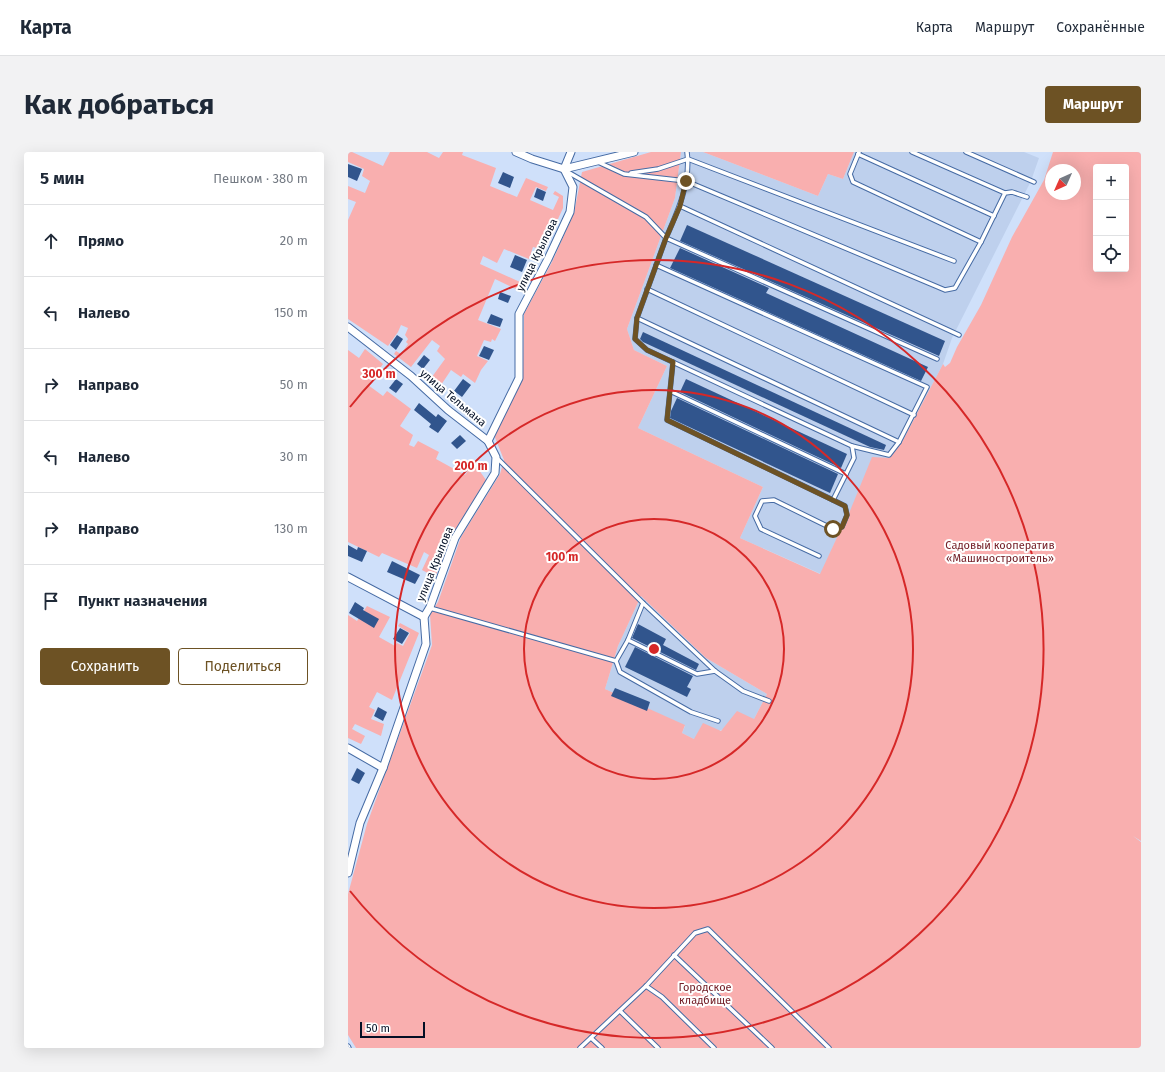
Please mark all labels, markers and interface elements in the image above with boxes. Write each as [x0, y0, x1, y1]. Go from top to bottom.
text: Карта [20, 16, 72, 39]
text: Карта [916, 19, 953, 36]
text: Маршрут [975, 19, 1034, 36]
text: Сохранённые [1056, 19, 1145, 36]
button: Маршрут [1045, 86, 1141, 123]
text: Как добраться [24, 88, 214, 121]
north arrow [1045, 164, 1081, 200]
map controls [1093, 164, 1129, 272]
button: + [1093, 164, 1129, 200]
text: 5 мин [40, 168, 85, 189]
text: Пешком · 380 m [213, 171, 308, 186]
route end [677, 172, 695, 190]
button: − [1093, 200, 1129, 236]
street label: улица Крылова [514, 216, 560, 294]
icon: ahead [40, 230, 62, 252]
text: Прямо [78, 232, 124, 250]
text: 20 m [280, 233, 308, 248]
button: locate [1093, 236, 1129, 272]
icon: left [40, 302, 62, 324]
text: Налево [78, 304, 130, 322]
text: 150 m [274, 305, 308, 320]
text: 300 m [361, 367, 396, 381]
street label: улица Тельмана [417, 367, 489, 429]
icon: right [40, 374, 62, 396]
text: Направо [78, 376, 139, 394]
text: 50 m [280, 377, 308, 392]
icon: left [40, 446, 62, 468]
text: Налево [78, 448, 130, 466]
text: 30 m [280, 449, 308, 464]
text: 200 m [454, 459, 488, 473]
icon: right [40, 518, 62, 540]
text: Направо [78, 520, 139, 538]
route start [824, 520, 842, 538]
text: 130 m [274, 521, 308, 536]
street label: улица Крылова [414, 525, 456, 603]
park label: Садовый кооператив «Машиностроитель» [945, 539, 1055, 565]
text: 100 m [546, 550, 578, 564]
icon: arrive [40, 590, 62, 612]
text: Пункт назначения [78, 592, 207, 610]
centre of rings [647, 642, 661, 656]
button: Сохранить [40, 648, 170, 685]
button: Поделиться [178, 648, 308, 685]
park label: Городское кладбище [678, 981, 732, 1007]
scale bar [360, 1020, 425, 1039]
text: 50 m [366, 1022, 390, 1035]

